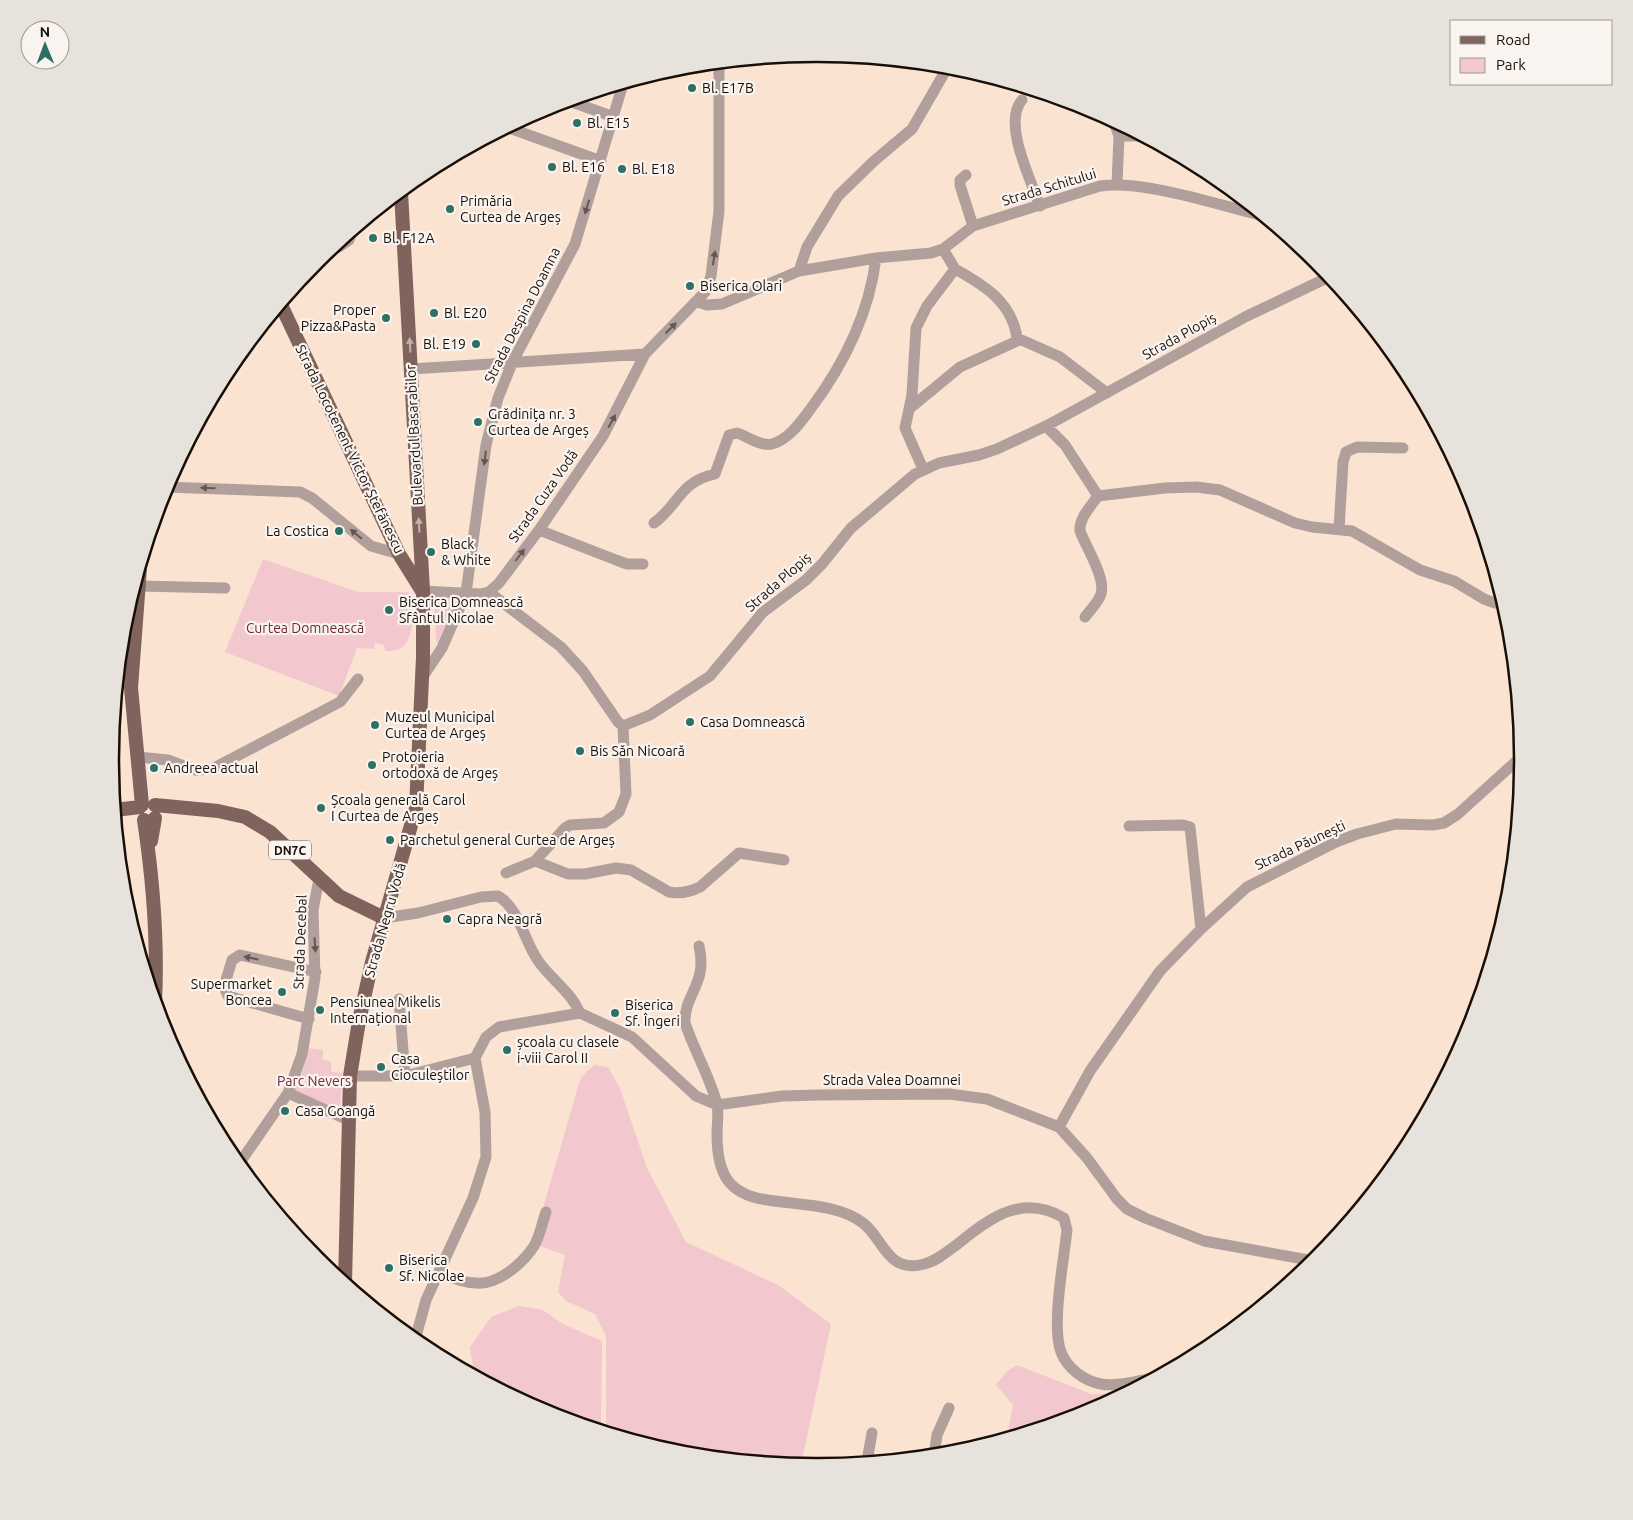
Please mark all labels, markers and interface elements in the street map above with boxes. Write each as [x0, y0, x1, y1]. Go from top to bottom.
north arrow [20, 20, 70, 70]
legend [1450, 20, 1613, 85]
text: N [39, 24, 50, 40]
text: Road [1496, 31, 1531, 48]
text: Park [1496, 56, 1526, 73]
place label: Bl. E17B [702, 80, 754, 96]
marker: Bl. E17B [686, 82, 698, 94]
place label: Bl. E15 [587, 115, 630, 131]
marker: Bl. E15 [571, 117, 583, 129]
place label: Bl. E16 [562, 159, 605, 175]
marker: Bl. E16 [546, 161, 558, 173]
place label: Bl. E18 [632, 161, 675, 177]
marker: Bl. E18 [616, 163, 628, 175]
street label: Strada Schitului [1000, 165, 1098, 209]
place label: Primăria Curtea de Argeș [460, 193, 561, 225]
one-way arrow [582, 200, 590, 215]
marker: Primăria Curtea de Argeș [444, 203, 456, 215]
place label: Bl. F12A [383, 230, 435, 246]
marker: Bl. F12A [367, 232, 379, 244]
street label: Strada Despina Doamna [481, 244, 563, 386]
one-way arrow [710, 249, 718, 265]
place label: Biserica Olari [700, 278, 782, 294]
marker: Biserica Olari [684, 280, 696, 292]
place label: Proper Pizza&Pasta [301, 302, 377, 334]
place label: Bl. E20 [444, 305, 487, 321]
marker: Bl. E20 [428, 307, 440, 319]
street label: Strada Plopiș [1139, 309, 1219, 363]
marker: Proper Pizza&Pasta [380, 312, 392, 324]
one-way arrow [664, 322, 676, 334]
place label: Bl. E19 [423, 336, 466, 352]
one-way arrow [405, 337, 413, 353]
marker: Bl. E19 [470, 338, 482, 350]
street label: Strada Locotenent Victor Ștefănescu [292, 342, 408, 556]
street label: Bulevardul Basarabilor [402, 363, 426, 506]
place label: Grădinița nr. 3 Curtea de Argeș [488, 406, 589, 438]
one-way arrow [607, 414, 616, 427]
marker: Grădinița nr. 3 Curtea de Argeș [472, 416, 484, 428]
street label: Strada Cuza Vodă [505, 447, 581, 545]
one-way arrow [481, 450, 489, 466]
one-way arrow [200, 484, 216, 492]
one-way arrow [415, 517, 423, 533]
place label: La Costica [266, 523, 329, 539]
marker: La Costica [333, 525, 345, 537]
one-way arrow [350, 529, 362, 540]
place label: Black & White [441, 536, 491, 568]
marker: Black & White [425, 546, 437, 558]
one-way arrow [515, 548, 525, 562]
street label: Strada Plopiș [742, 549, 814, 615]
place label: Biserica Domnească Sfântul Nicolae [399, 594, 524, 626]
marker: Biserica Domnească Sfântul Nicolae [383, 604, 395, 616]
park label: Curtea Domnească [246, 620, 364, 636]
place label: Muzeul Municipal Curtea de Argeș [385, 709, 495, 741]
place label: Casa Domnească [700, 714, 805, 730]
marker: Casa Domnească [684, 716, 696, 728]
marker: Muzeul Municipal Curtea de Argeș [369, 719, 381, 731]
place label: Bis Săn Nicoară [590, 743, 685, 759]
marker: Bis Săn Nicoară [574, 745, 586, 757]
place label: Protoieria ortodoxă de Argeș [382, 749, 498, 781]
marker: Protoieria ortodoxă de Argeș [366, 759, 378, 771]
place label: Andreea actual [164, 760, 259, 776]
marker: Andreea actual [148, 762, 160, 774]
place label: Școala generală Carol I Curtea de Argeș [331, 792, 466, 824]
marker: Școala generală Carol I Curtea de Argeș [315, 802, 327, 814]
street label: Strada Păunești [1252, 817, 1348, 873]
place label: Parchetul general Curtea de Argeș [400, 832, 615, 848]
marker: Parchetul general Curtea de Argeș [384, 834, 396, 846]
road number: DN7C [269, 840, 311, 860]
street label: Strada Negru Vodă [361, 861, 409, 979]
street label: Strada Decebal [290, 894, 310, 990]
place label: Capra Neagră [457, 911, 542, 927]
marker: Capra Neagră [441, 913, 453, 925]
one-way arrow [311, 937, 319, 953]
one-way arrow [243, 954, 258, 962]
place label: Supermarket Boncea [191, 976, 272, 1008]
marker: Supermarket Boncea [276, 986, 288, 998]
place label: Pensiunea Mikelis Internațional [330, 994, 441, 1026]
place label: Biserica Sf. Îngeri [625, 997, 680, 1029]
marker: Pensiunea Mikelis Internațional [314, 1004, 326, 1016]
marker: Biserica Sf. Îngeri [609, 1007, 621, 1019]
place label: școala cu clasele i-viii Carol II [517, 1034, 619, 1066]
marker: școala cu clasele i-viii Carol II [501, 1044, 513, 1056]
place label: Casa Cioculeștilor [391, 1051, 470, 1083]
marker: Casa Cioculeștilor [375, 1061, 387, 1073]
street label: Strada Valea Doamnei [823, 1072, 961, 1088]
park label: Parc Nevers [277, 1073, 351, 1089]
place label: Casa Goangă [295, 1103, 375, 1119]
marker: Casa Goangă [279, 1105, 291, 1117]
place label: Biserica Sf. Nicolae [399, 1252, 464, 1284]
marker: Biserica Sf. Nicolae [383, 1262, 395, 1274]

